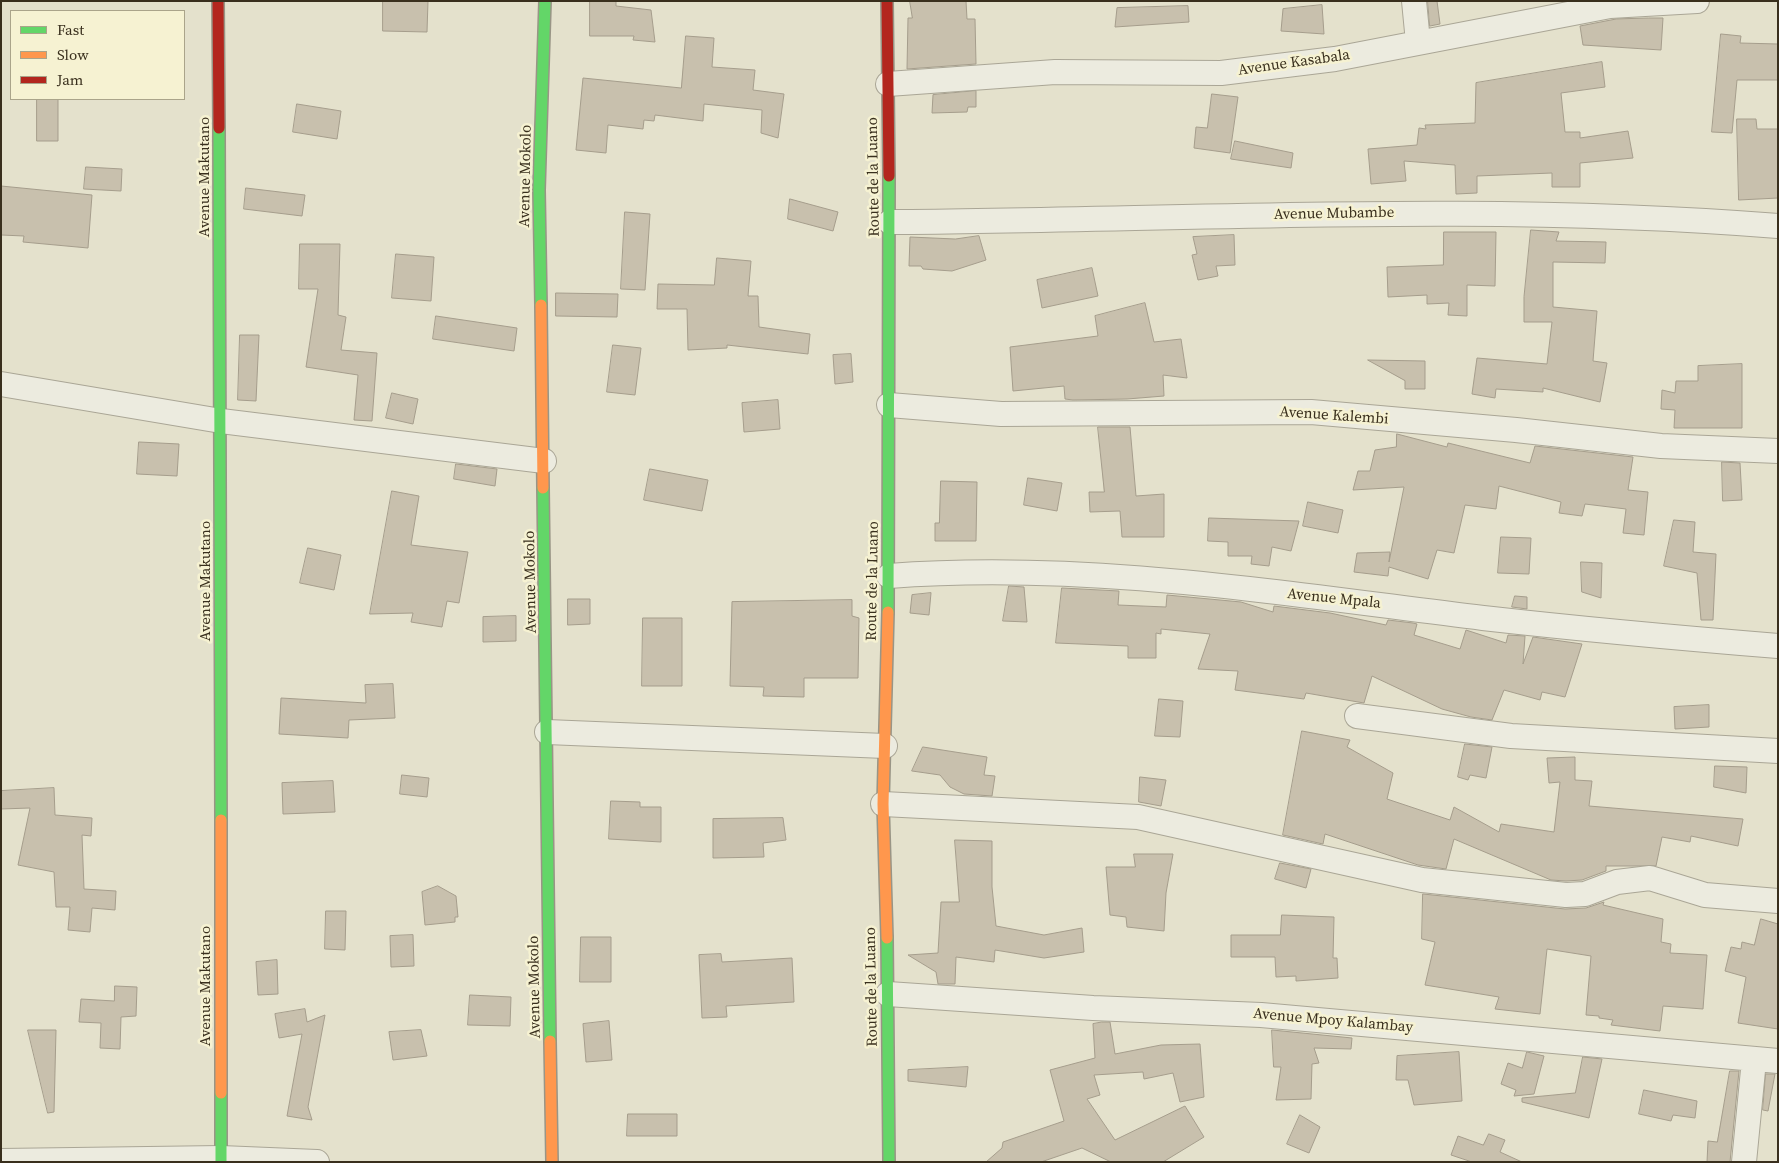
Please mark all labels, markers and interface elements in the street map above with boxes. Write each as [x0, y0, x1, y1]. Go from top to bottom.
legend [10, 10, 185, 100]
text: Fast [57, 19, 84, 40]
text: Slow [57, 44, 89, 65]
street label: Avenue Kasabala [1237, 46, 1351, 80]
text: Jam [57, 69, 83, 90]
street label: Avenue Makutano [196, 117, 214, 237]
street label: Route de la Luano [864, 117, 884, 237]
street label: Avenue Mokolo [516, 124, 536, 228]
street label: Avenue Mubambe [1273, 204, 1395, 224]
street label: Avenue Kalembi [1279, 403, 1389, 429]
street label: Avenue Makutano [197, 521, 215, 641]
street label: Route de la Luano [863, 521, 883, 641]
street label: Avenue Mokolo [521, 530, 541, 634]
street label: Avenue Mpala [1286, 585, 1382, 613]
street label: Avenue Makutano [197, 926, 215, 1046]
street label: Route de la Luano [862, 927, 882, 1047]
street label: Avenue Mokolo [525, 935, 545, 1039]
street label: Avenue Mpoy Kalambay [1252, 1005, 1414, 1037]

